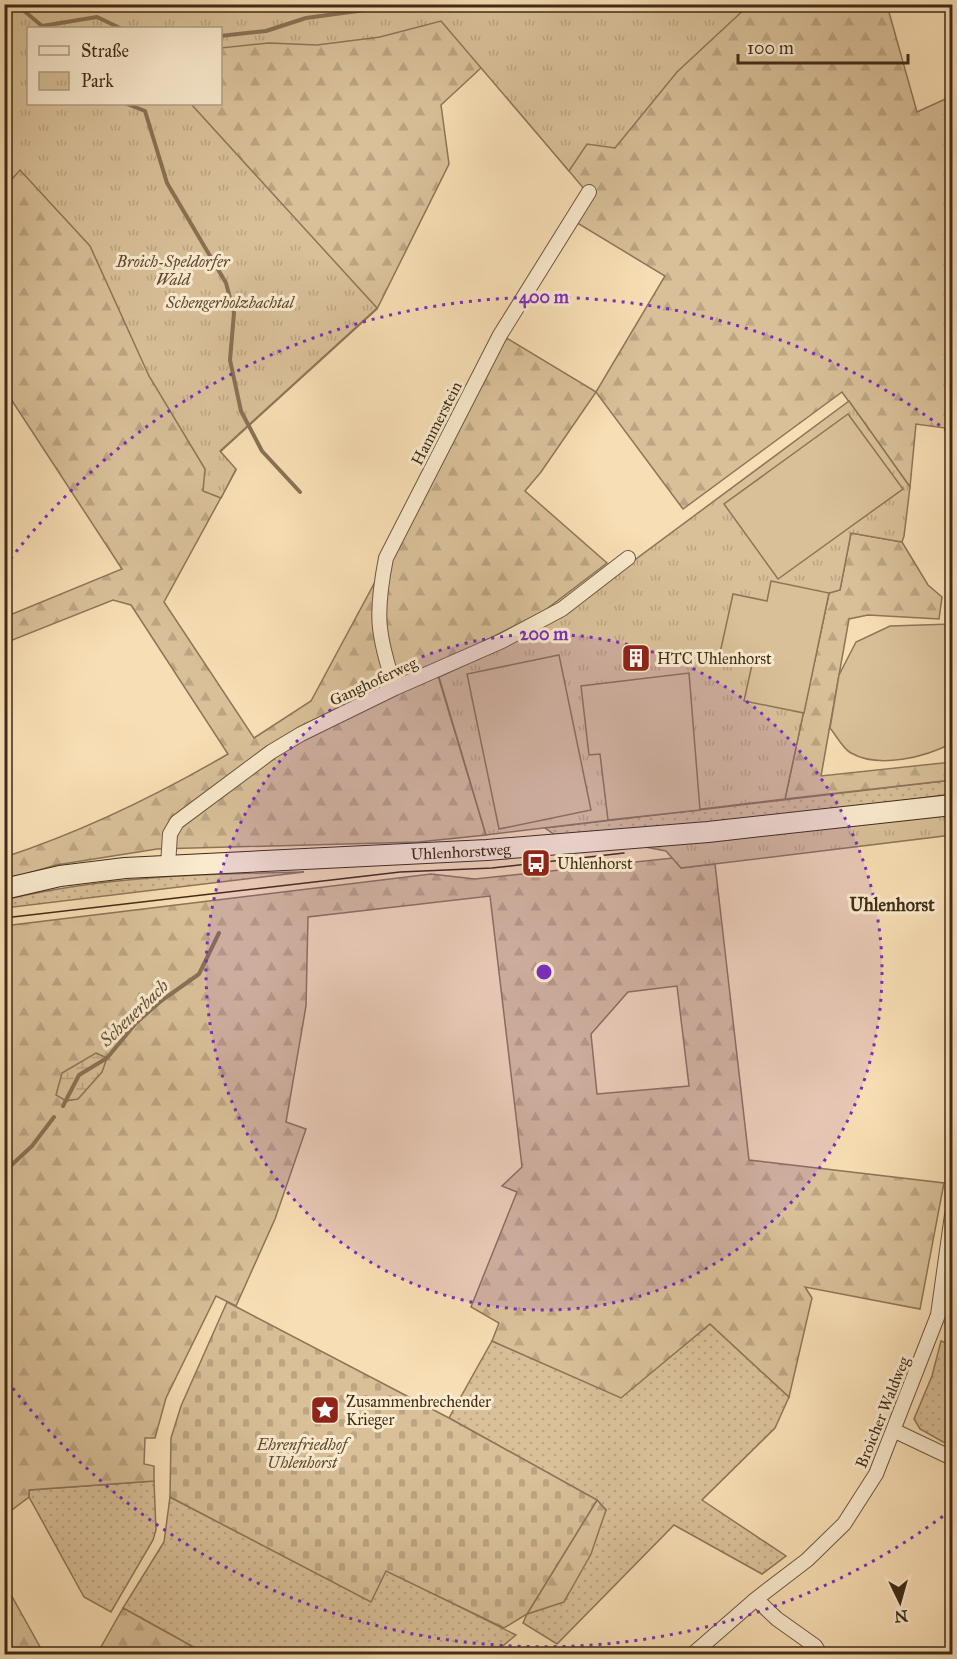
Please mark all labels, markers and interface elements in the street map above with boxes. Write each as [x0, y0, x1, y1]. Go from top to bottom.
legend [27, 27, 222, 105]
scale bar [738, 27, 908, 65]
text: 100 m [747, 37, 794, 59]
text: Straße [81, 40, 129, 62]
text: Park [81, 70, 114, 92]
park label: Broich-Speldorfer Wald [115, 252, 231, 289]
text: 400 m [519, 286, 570, 309]
park label: Schengerholzbachtal [165, 293, 296, 312]
street label: Hammerstein [407, 378, 466, 468]
text: 200 m [520, 623, 569, 645]
building icon: HTC Uhlenhorst [620, 642, 652, 674]
place label: HTC Uhlenhorst [657, 649, 772, 668]
street label: Ganghoferweg [327, 653, 421, 711]
street label: Uhlenhorstweg [410, 839, 512, 864]
bus stop icon: Uhlenhorst [520, 847, 552, 879]
place label: Uhlenhorst [557, 854, 633, 873]
district label: Uhlenhorst [849, 894, 935, 916]
centre of rings [534, 962, 554, 982]
water label: Scheuerbach [94, 975, 173, 1052]
street label: Broicher Waldweg [851, 1353, 915, 1471]
place label: Zusammenbrechender Krieger [346, 1392, 491, 1430]
place icon: Zusammenbrechender Krieger [309, 1394, 341, 1426]
park label: Ehrenfriedhof Uhlenhorst [256, 1435, 352, 1472]
north arrow [870, 1572, 930, 1632]
text: N [893, 1606, 909, 1627]

